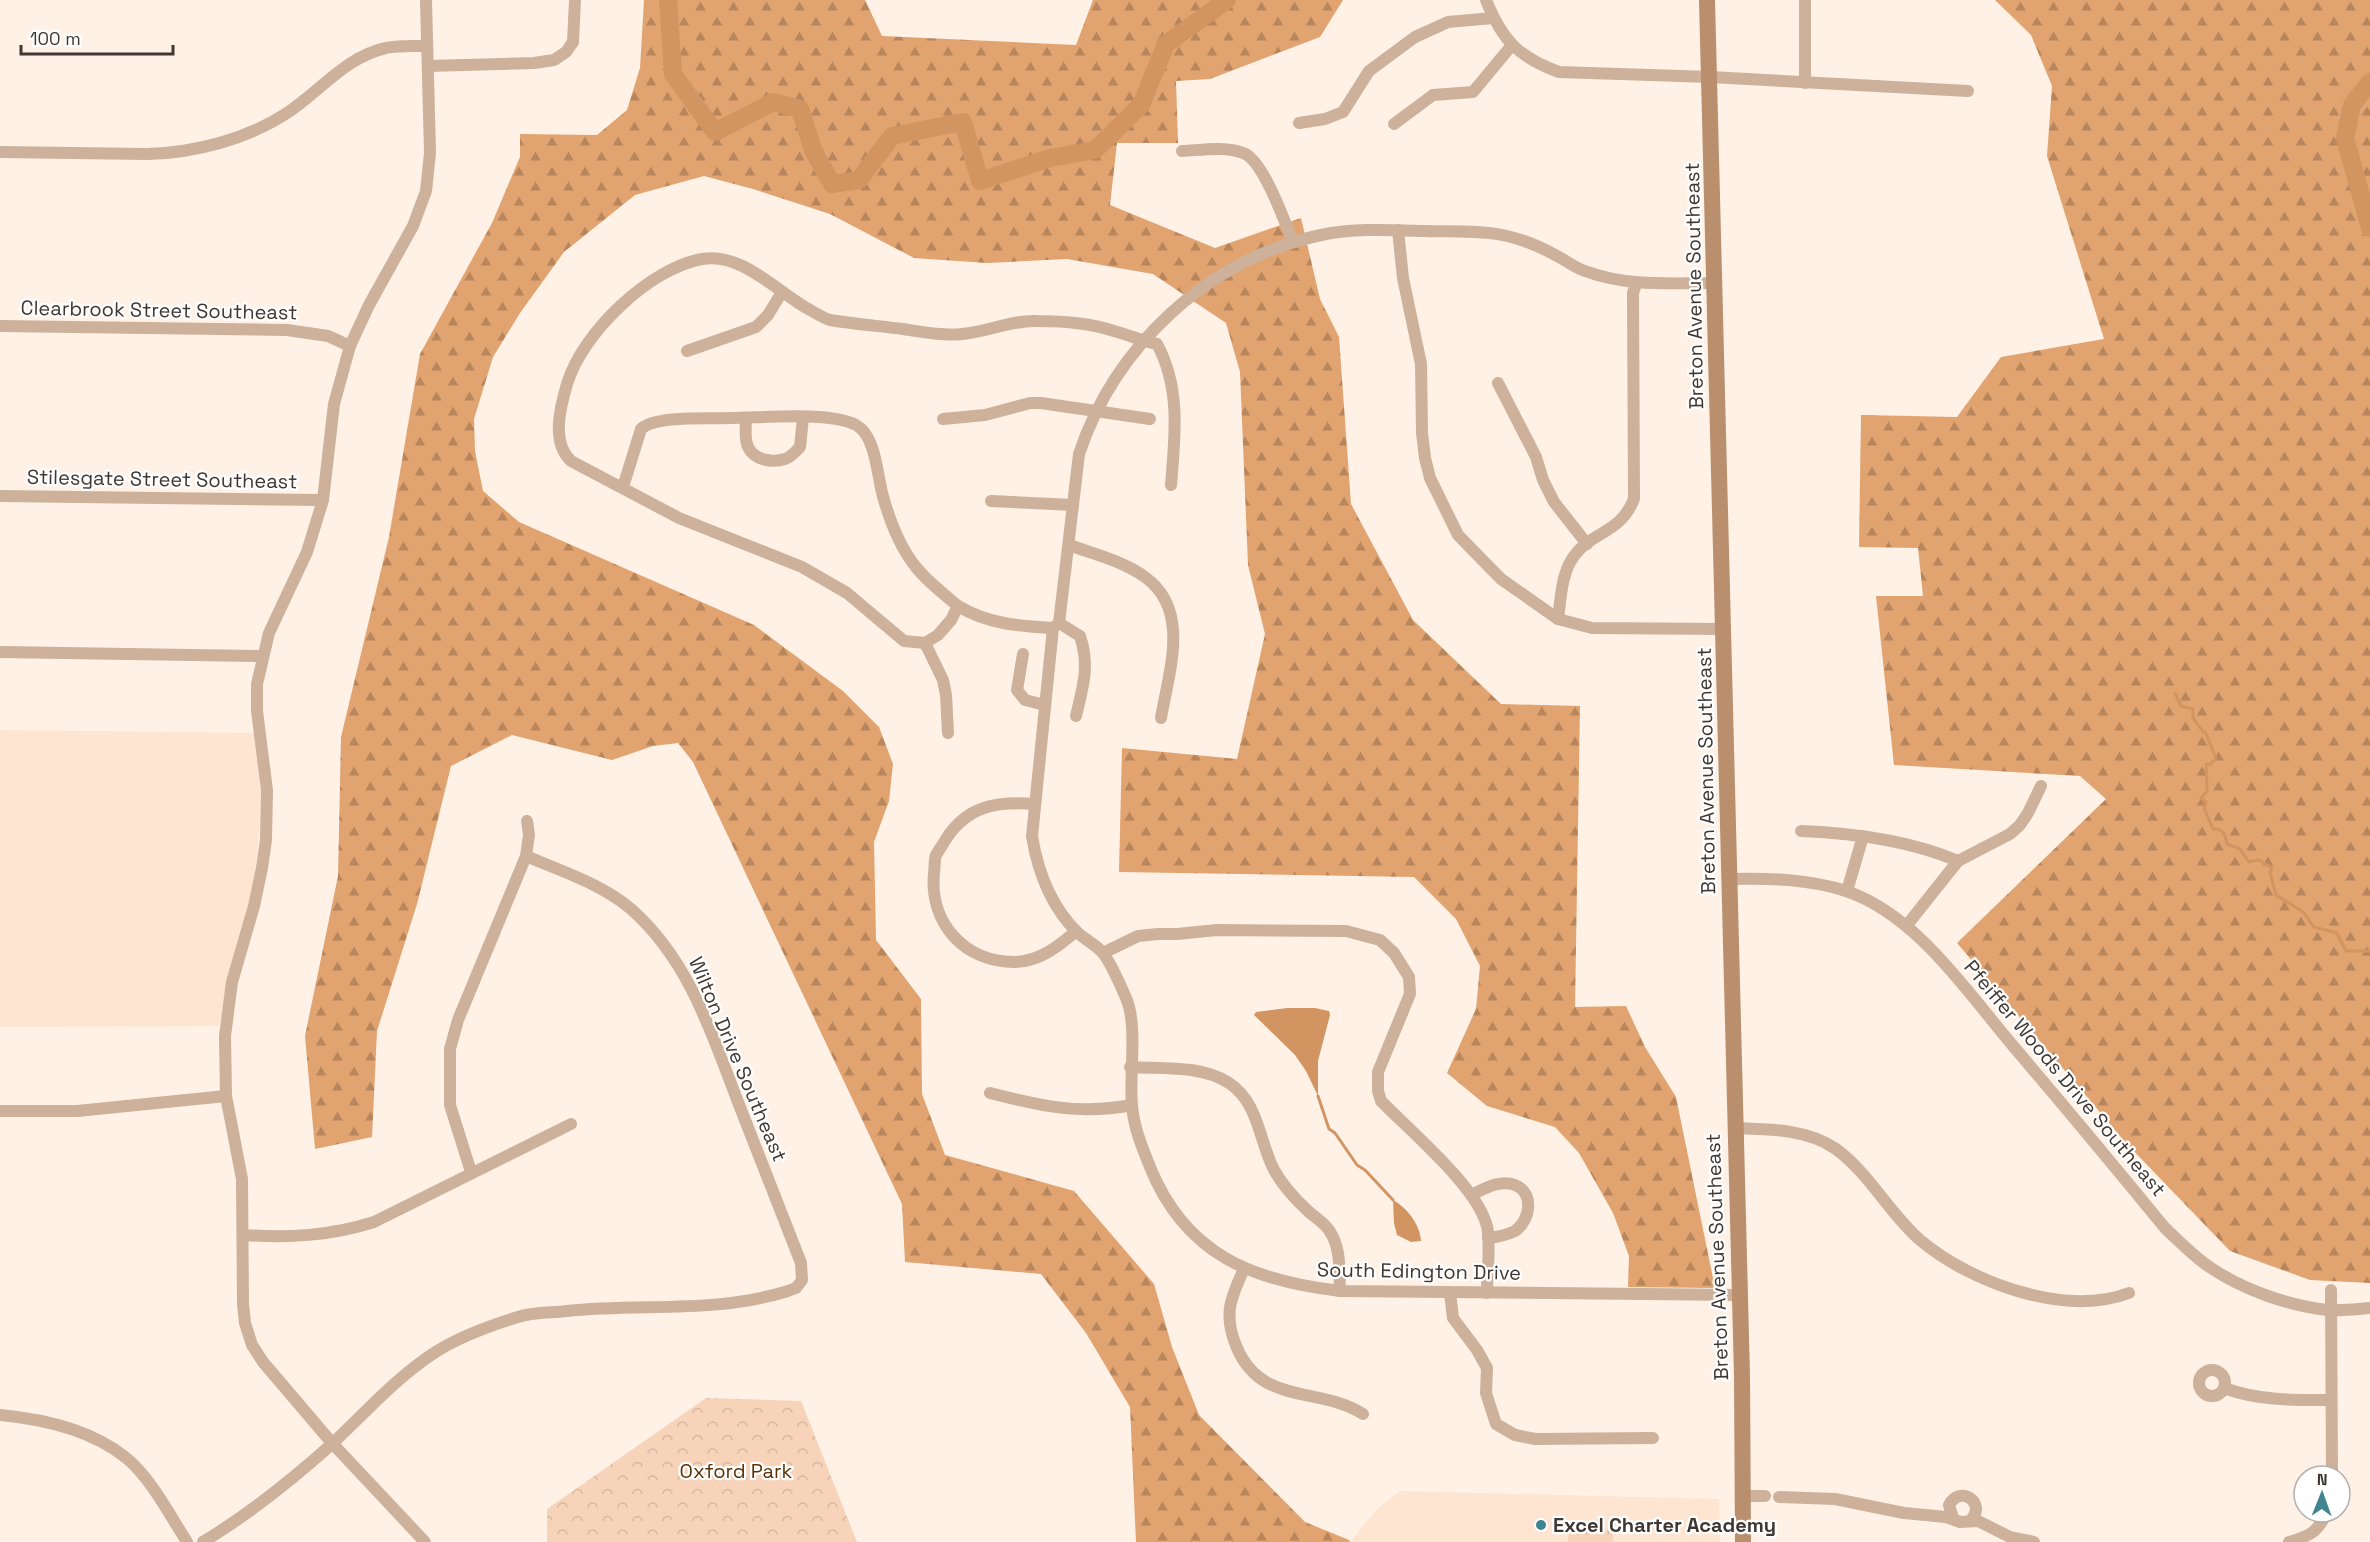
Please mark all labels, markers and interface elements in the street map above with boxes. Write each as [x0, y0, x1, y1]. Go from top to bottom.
scale bar [21, 18, 172, 56]
text: 100 m [30, 27, 81, 50]
street label: Breton Avenue Southeast [1679, 162, 1709, 410]
street label: Clearbrook Street Southeast [20, 295, 298, 325]
street label: Stilesgate Street Southeast [27, 464, 297, 494]
street label: Breton Avenue Southeast [1691, 647, 1721, 895]
street label: Wilton Drive Southeast [683, 953, 793, 1165]
street label: Pfeiffer Woods Drive Southeast [1958, 954, 2172, 1202]
street label: Breton Avenue Southeast [1700, 1133, 1734, 1381]
street label: South Edington Drive [1317, 1256, 1521, 1286]
park label: Oxford Park [680, 1458, 793, 1484]
north arrow [2292, 1464, 2352, 1524]
text: N [2317, 1469, 2328, 1490]
place label: Excel Charter Academy [1553, 1512, 1776, 1538]
marker: Excel Charter Academy [1534, 1518, 1548, 1532]

